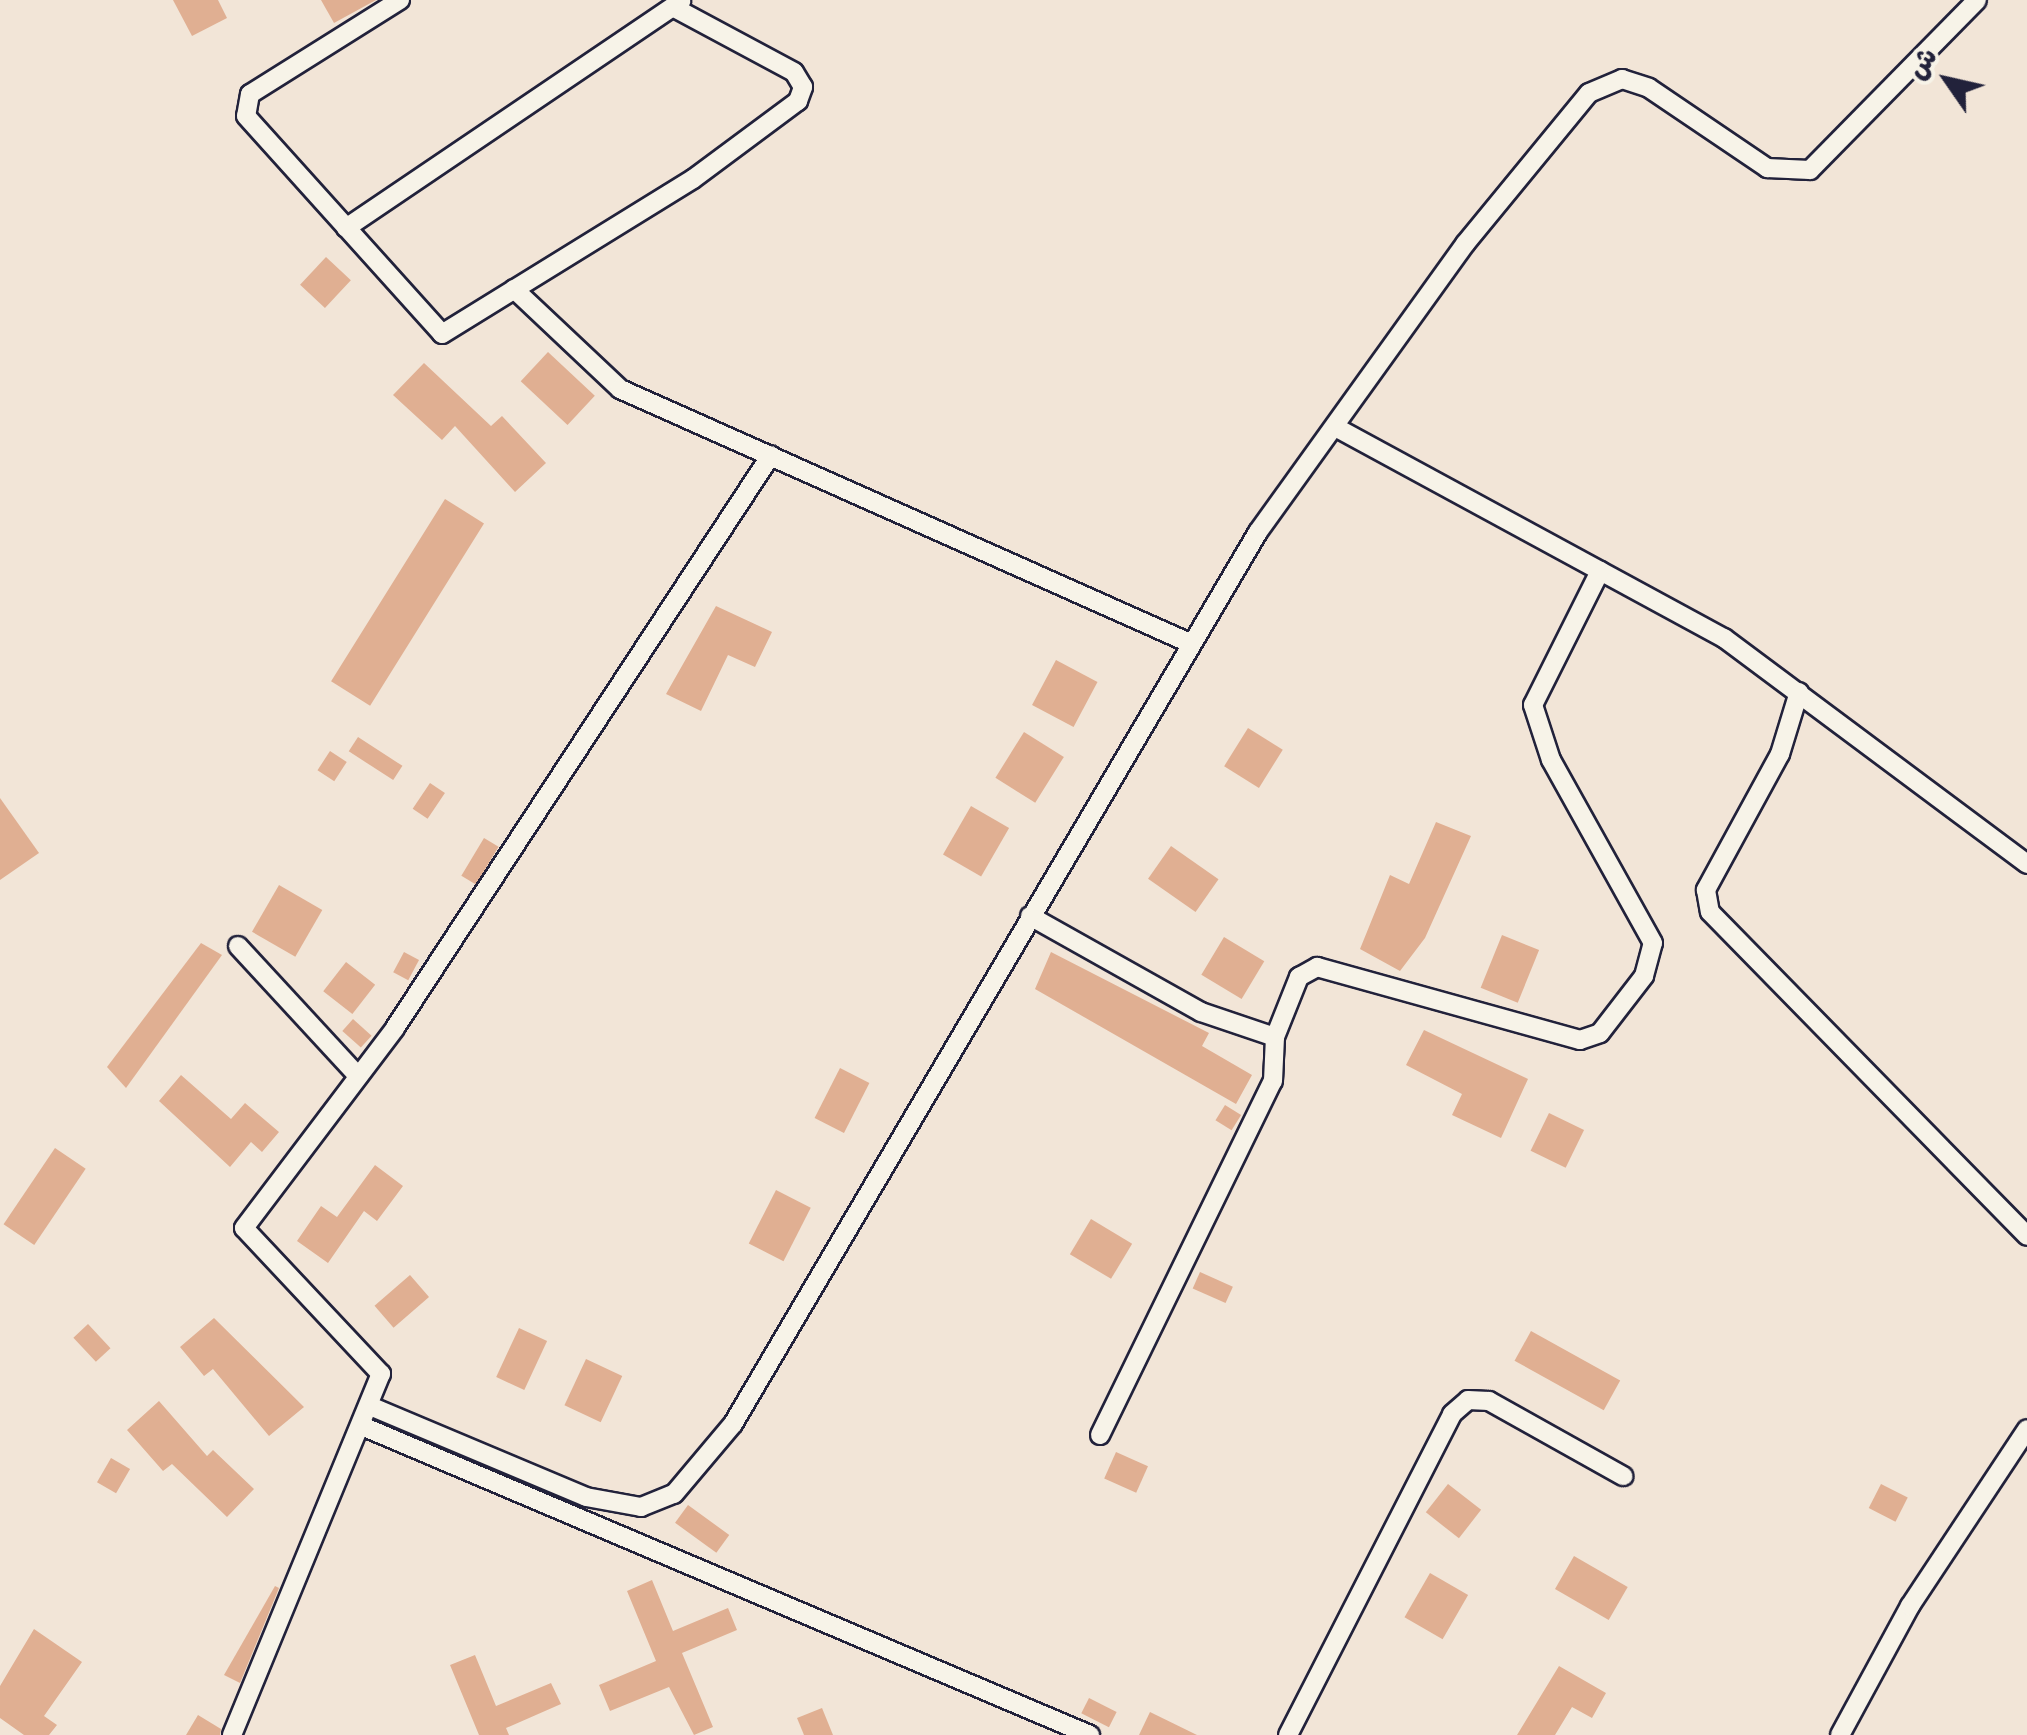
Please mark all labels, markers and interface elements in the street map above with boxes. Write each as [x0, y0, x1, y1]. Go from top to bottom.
north arrow [1897, 30, 1997, 130]
text: ش [1900, 42, 1944, 85]

